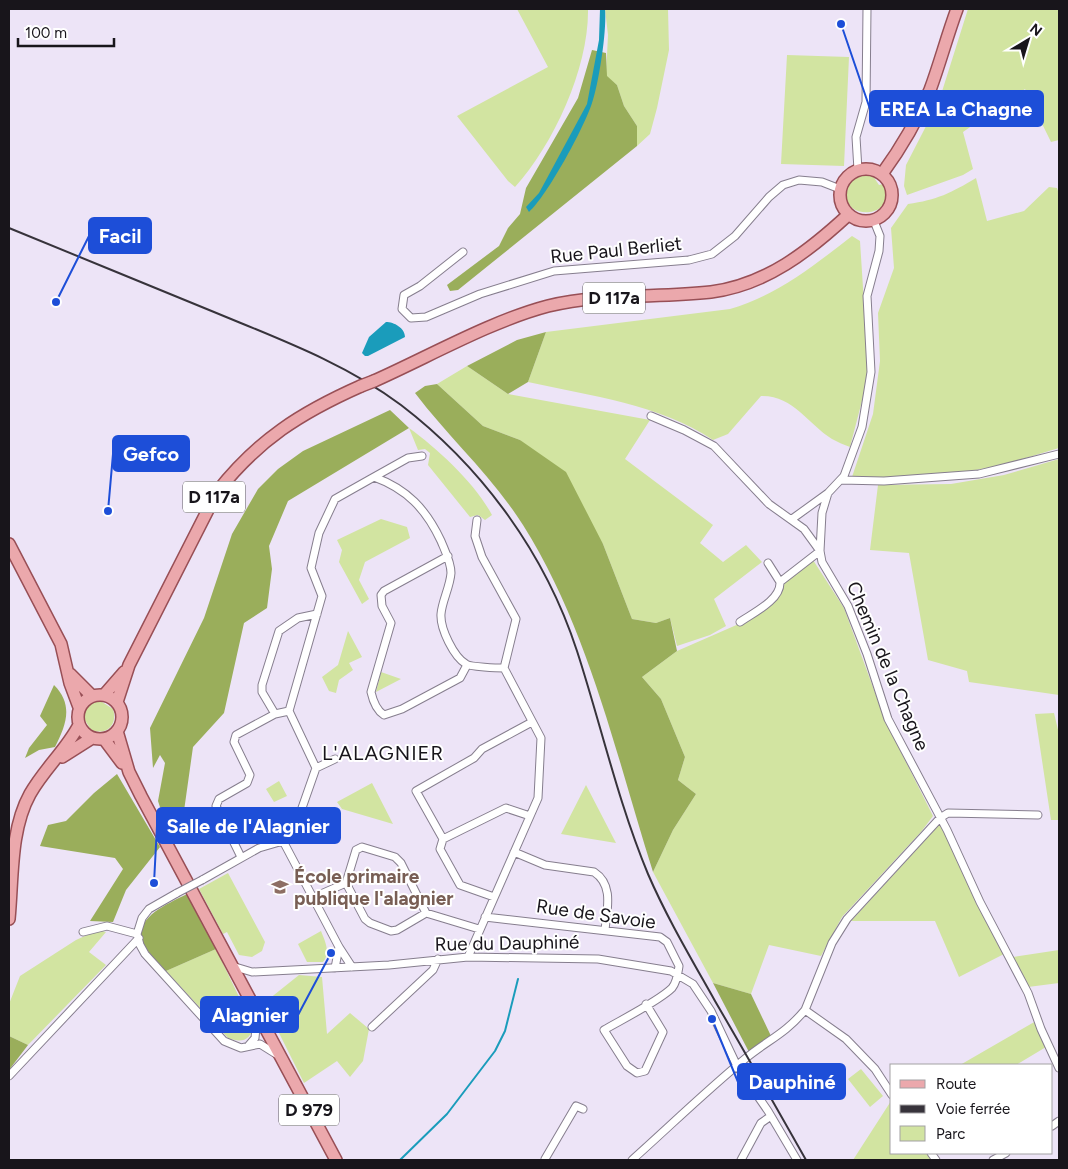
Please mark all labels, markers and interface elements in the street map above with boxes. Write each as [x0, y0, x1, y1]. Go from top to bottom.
scale bar [18, 15, 114, 47]
north arrow [1003, 15, 1053, 65]
text: N [1026, 20, 1045, 40]
text: 100 m [25, 24, 67, 42]
callout: EREA La Chagne [870, 91, 1043, 126]
text: EREA La Chagne [880, 97, 1032, 121]
callout: Facil [89, 218, 151, 253]
text: Facil [99, 224, 141, 248]
street label: Rue Paul Berliet [549, 232, 683, 268]
road number: D 117a [583, 282, 645, 314]
callout: Gefco [113, 436, 189, 471]
text: Gefco [123, 442, 179, 466]
road number: D 117a [183, 482, 245, 512]
street label: Chemin de la Chagne [842, 578, 934, 754]
district label: L'ALAGNIER [322, 741, 444, 765]
callout: Salle de l'Alagnier [157, 808, 340, 843]
text: Salle de l'Alagnier [166, 814, 330, 838]
place label: École primaire publique l'alagnier [294, 865, 453, 910]
school or university icon: École primaire publique l'alagnier [270, 877, 290, 897]
street label: Rue de Savoie [535, 894, 657, 934]
street label: Rue du Dauphiné [435, 930, 579, 956]
callout: Alagnier [201, 997, 298, 1032]
text: Alagnier [211, 1003, 289, 1027]
callout: Dauphiné [738, 1064, 845, 1099]
legend [890, 1064, 1053, 1154]
text: Dauphiné [748, 1070, 836, 1094]
text: Route [936, 1075, 976, 1093]
road number: D 979 [279, 1094, 339, 1126]
text: Voie ferrée [936, 1100, 1010, 1118]
text: Parc [936, 1125, 965, 1143]

